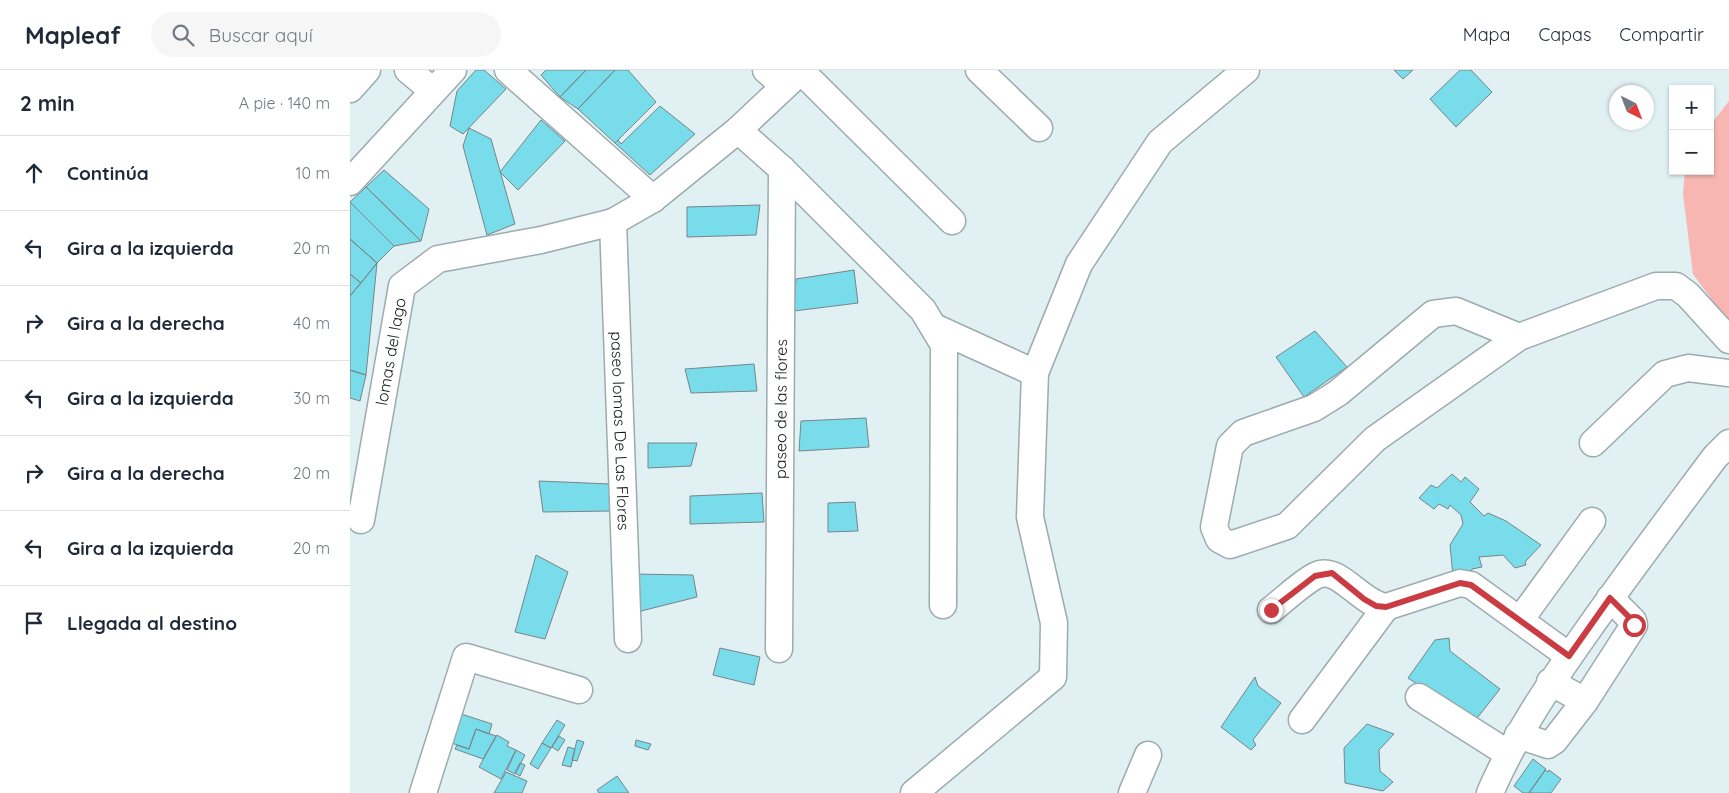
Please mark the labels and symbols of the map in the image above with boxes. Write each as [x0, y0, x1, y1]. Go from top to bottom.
north arrow [1609, 85, 1654, 130]
street label: lomas del lago [371, 296, 410, 407]
street label: paseo lomas De Las Flores [607, 331, 634, 531]
street label: paseo de las flores [770, 339, 791, 479]
route end [1260, 599, 1283, 622]
route start [1623, 614, 1646, 637]

